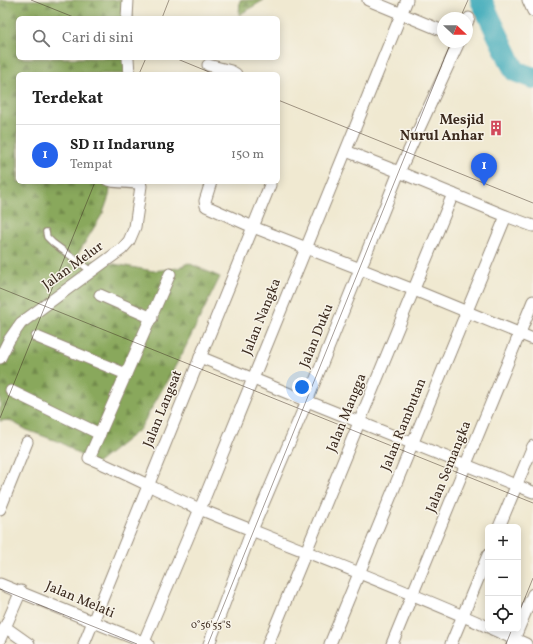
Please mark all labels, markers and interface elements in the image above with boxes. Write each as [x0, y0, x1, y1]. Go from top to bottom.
north arrow [437, 12, 473, 48]
search box [16, 16, 280, 60]
icon: search [30, 27, 52, 49]
text: Cari di sini [62, 28, 133, 49]
text: Terdekat [32, 87, 103, 110]
place label: Mesjid Nurul Anhar [400, 111, 484, 146]
building icon: Mesjid Nurul Anhar [487, 119, 505, 137]
text: SD 11 Indarung [70, 135, 175, 156]
text: 1 [42, 146, 48, 164]
text: 150 m [231, 146, 264, 164]
pin: 1 [471, 153, 497, 186]
text: Tempat [70, 156, 113, 174]
street label: Jalan Melur [39, 237, 108, 295]
street label: Jalan Nangka [238, 276, 286, 358]
street label: Jalan Duku [296, 301, 338, 371]
street label: Jalan Langsat [139, 367, 187, 451]
street label: Jalan Mangga [323, 371, 371, 455]
street label: Jalan Rambutan [377, 376, 431, 474]
your location [292, 377, 312, 397]
street label: Jalan Semangka [422, 418, 476, 516]
map controls [485, 524, 521, 632]
button: + [485, 524, 521, 560]
button: − [485, 560, 521, 596]
street label: Jalan Melati [43, 577, 117, 623]
button: locate [485, 596, 521, 632]
text: 0°56'55"S [191, 618, 231, 632]

